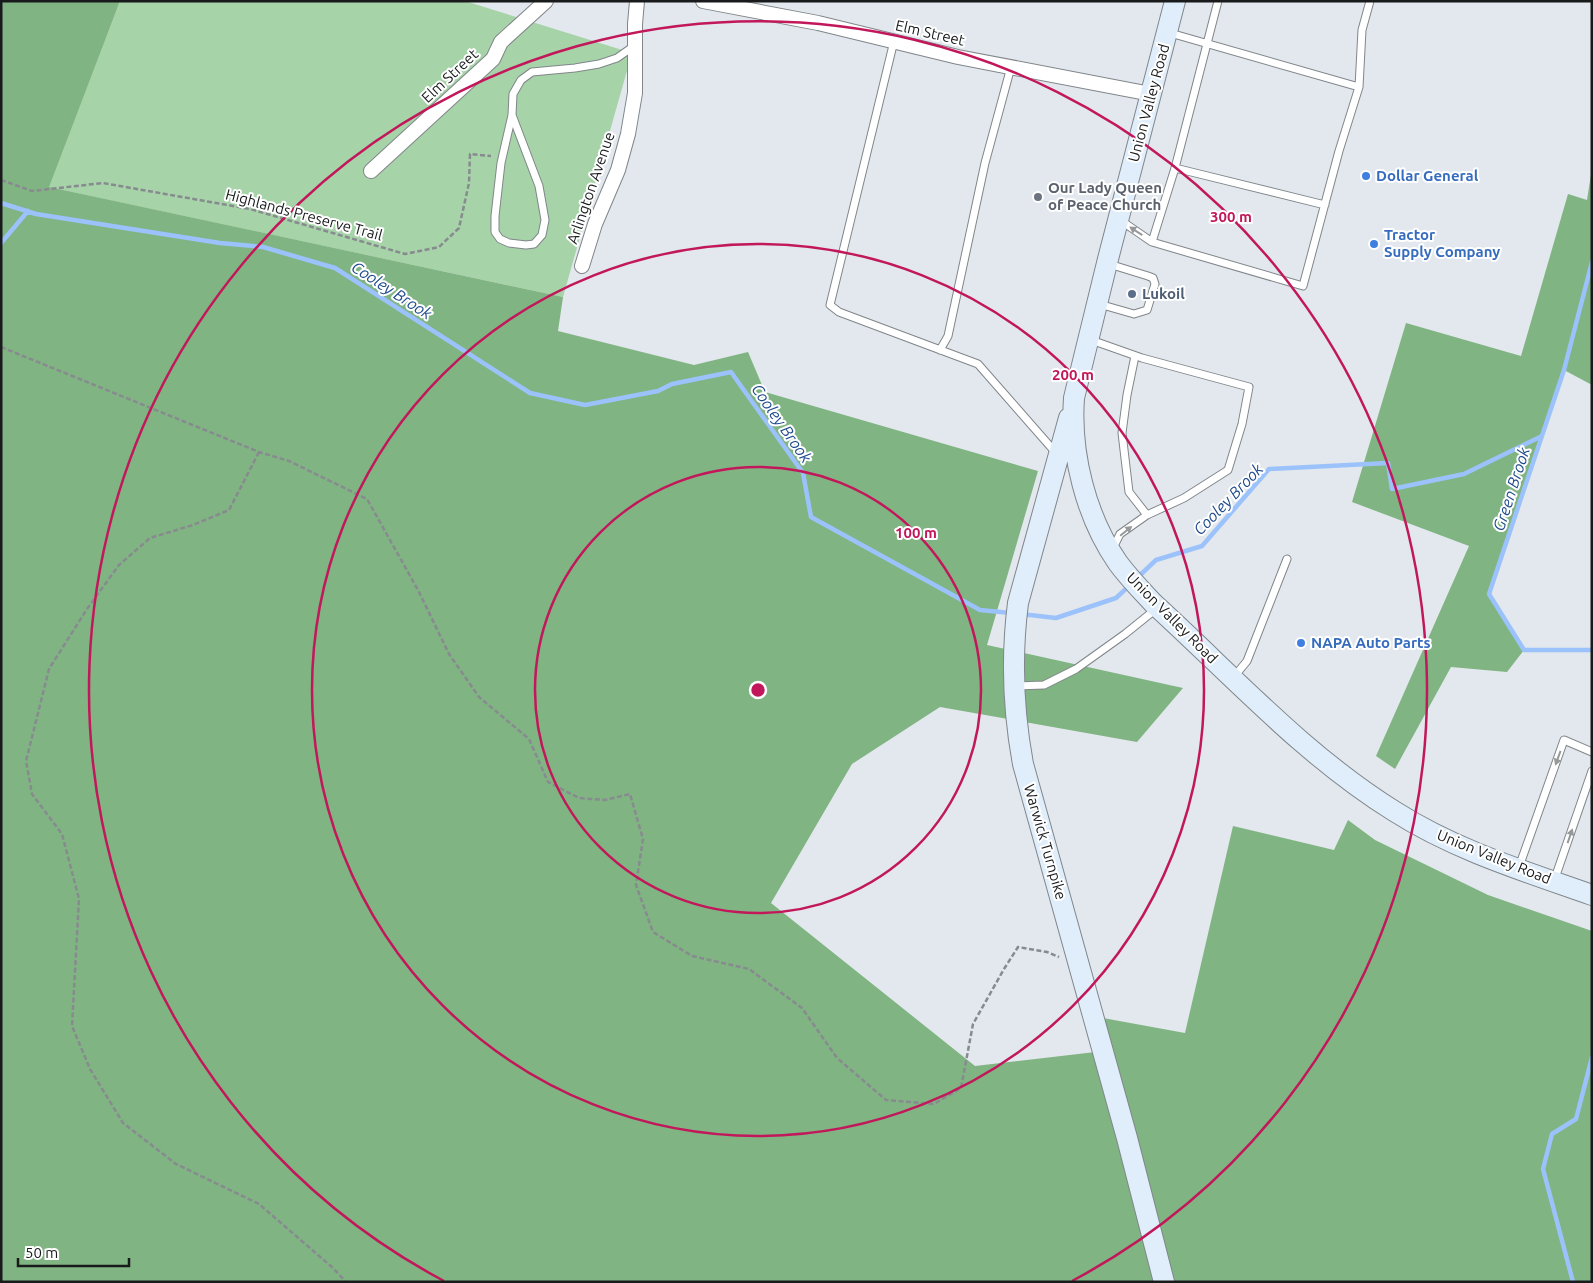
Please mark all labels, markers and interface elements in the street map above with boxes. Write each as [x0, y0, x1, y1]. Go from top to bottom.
street label: Elm Street [894, 16, 967, 49]
street label: Union Valley Road [1125, 42, 1172, 164]
street label: Elm Street [418, 45, 481, 106]
street label: Arlington Avenue [563, 130, 618, 246]
place label: Dollar General [1376, 167, 1479, 184]
marker: Dollar General [1360, 170, 1372, 182]
place label: Our Lady Queen of Peace Church [1048, 179, 1162, 213]
street label: Highlands Preserve Trail [224, 185, 385, 244]
marker: Our Lady Queen of Peace Church [1032, 191, 1044, 203]
text: 300 m [1210, 208, 1252, 225]
one-way arrow [1129, 226, 1142, 236]
place label: Tractor Supply Company [1384, 226, 1500, 260]
marker: Tractor Supply Company [1368, 238, 1380, 250]
water label: Cooley Brook [348, 257, 436, 323]
place label: Lukoil [1142, 285, 1185, 302]
marker: Lukoil [1126, 288, 1138, 300]
text: 200 m [1052, 366, 1094, 383]
water label: Cooley Brook [748, 380, 816, 467]
water label: Green Brook [1489, 444, 1533, 533]
water label: Cooley Brook [1190, 459, 1267, 538]
text: 100 m [895, 524, 937, 541]
one-way arrow [1119, 525, 1132, 536]
street label: Union Valley Road [1123, 569, 1221, 667]
place label: NAPA Auto Parts [1311, 634, 1431, 651]
marker: NAPA Auto Parts [1295, 637, 1307, 649]
centre of rings [749, 681, 767, 699]
one-way arrow [1554, 751, 1561, 766]
street label: Warwick Turnpike [1021, 782, 1070, 902]
street label: Union Valley Road [1435, 826, 1554, 887]
one-way arrow [1566, 828, 1574, 843]
scale bar [18, 1236, 129, 1268]
text: 50 m [25, 1244, 58, 1261]

